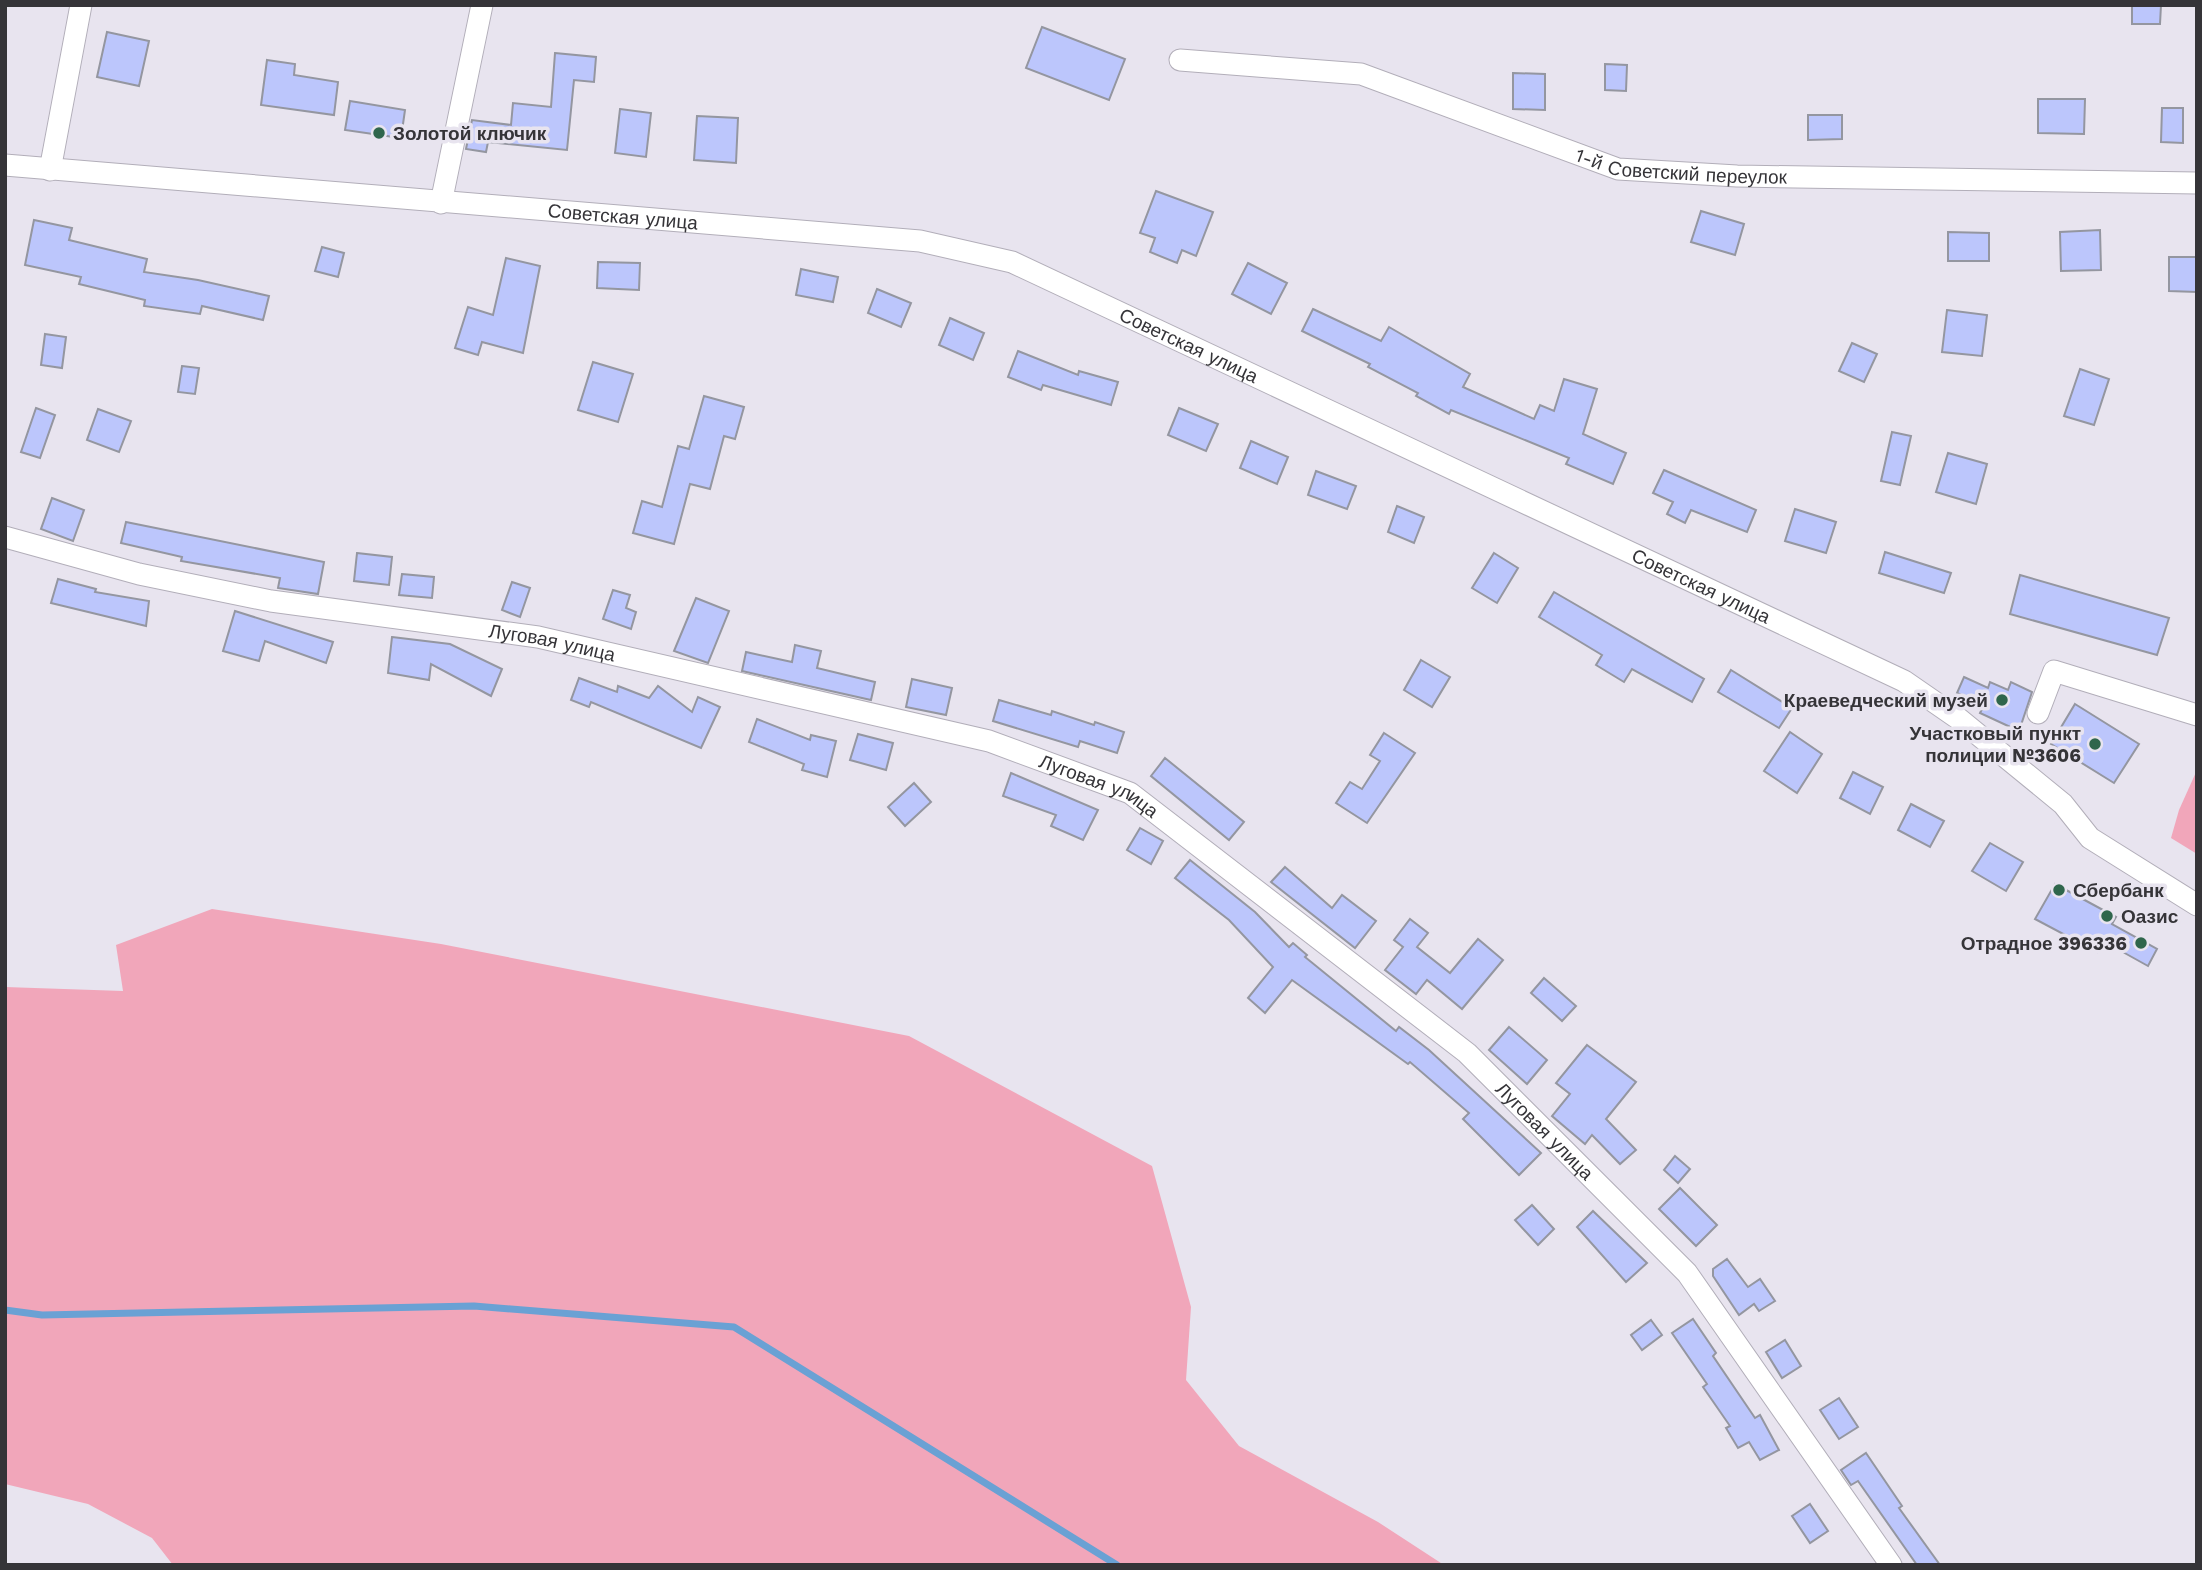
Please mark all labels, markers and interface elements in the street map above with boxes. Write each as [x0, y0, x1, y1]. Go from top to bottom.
place label: Золотой ключик [393, 122, 547, 145]
marker: Золотой ключик [371, 125, 387, 141]
street label: 1-й Советский переулок [1572, 143, 1788, 188]
street label: Советская улица [547, 199, 699, 234]
street label: Советская улица [1116, 303, 1262, 388]
street label: Советская улица [1628, 543, 1775, 628]
street label: Луговая улица [487, 619, 618, 666]
place label: Краеведческий музей [1784, 689, 1988, 712]
marker: Краеведческий музей [1994, 692, 2010, 708]
place label: Участковый пункт полиции №3606 [1909, 722, 2081, 767]
marker: Участковый пункт полиции №3606 [2087, 736, 2103, 752]
street label: Луговая улица [1036, 749, 1164, 823]
place label: Сбербанк [2073, 879, 2164, 902]
marker: Сбербанк [2051, 882, 2067, 898]
place label: Оазис [2121, 905, 2179, 928]
marker: Оазис [2099, 908, 2115, 924]
place label: Отрадное 396336 [1961, 932, 2127, 955]
marker: Отрадное 396336 [2133, 935, 2149, 951]
street label: Луговая улица [1491, 1077, 1599, 1185]

